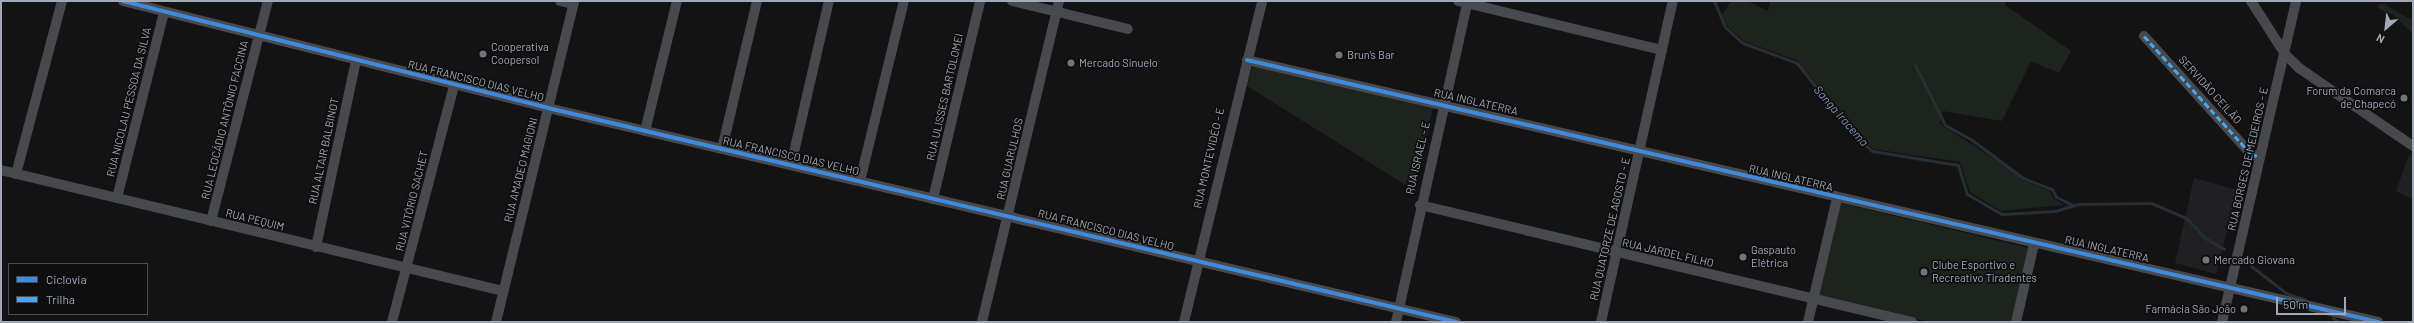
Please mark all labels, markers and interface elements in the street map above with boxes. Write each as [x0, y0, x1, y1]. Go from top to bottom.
north arrow [2366, 8, 2406, 48]
street label: RUA NICOLAU PESSOA DA SILVA [104, 26, 154, 178]
street label: RUA ULISSES BARTOLOMEI [924, 32, 966, 162]
text: N [2374, 32, 2386, 46]
street label: RUA LEOCÁDIO ANTÔNIO FACCINA [199, 39, 251, 201]
place label: Cooperativa Coopersol [491, 41, 549, 67]
place label: Brun's Bar [1347, 48, 1395, 62]
marker: Cooperativa Coopersol [478, 49, 488, 59]
marker: Brun's Bar [1334, 50, 1344, 60]
street label: SERVIDÃO CEILÃO [2176, 53, 2244, 127]
place label: Mercado Sinuelo [1079, 56, 1158, 70]
street label: RUA FRANCISCO DIAS VELHO [407, 58, 545, 104]
marker: Mercado Sinuelo [1066, 58, 1076, 68]
water label: Sanga Iracema [1811, 83, 1871, 149]
place label: Forum da Comarca de Chapecó [2307, 85, 2396, 111]
street label: RUA INGLATERRA [1433, 86, 1519, 118]
street label: RUA BORGES DE MEDEIROS - E [2225, 86, 2271, 232]
marker: Forum da Comarca de Chapecó [2399, 93, 2409, 103]
street label: RUA ALTAIR BALBINOT [306, 97, 342, 205]
street label: RUA MONTEVIDÉO - E [1191, 106, 1227, 210]
street label: RUA AMADEO MAGIONI [502, 116, 540, 224]
street label: RUA GUARULHOS [994, 117, 1026, 201]
street label: RUA ISRAEL - E [1403, 120, 1433, 196]
street label: RUA FRANCISCO DIAS VELHO [721, 134, 861, 178]
street label: RUA VITÓRIO SACHET [393, 149, 431, 253]
street label: RUA QUATORZE DE AGOSTO - E [1587, 156, 1633, 302]
street label: RUA INGLATERRA [1748, 162, 1834, 194]
street label: RUA PEQUIM [224, 206, 286, 234]
street label: RUA FRANCISCO DIAS VELHO [1037, 207, 1175, 253]
street label: RUA INGLATERRA [2064, 233, 2150, 265]
street label: RUA JARDEL FILHO [1621, 236, 1715, 270]
place label: Gaspauto Elétrica [1751, 244, 1796, 270]
marker: Gaspauto Elétrica [1738, 252, 1748, 262]
place label: Mercado Giovana [2214, 253, 2295, 267]
marker: Mercado Giovana [2201, 255, 2211, 265]
place label: Clube Esportivo e Recreativo Tiradentes [1932, 259, 2037, 285]
legend [8, 263, 148, 315]
marker: Clube Esportivo e Recreativo Tiradentes [1919, 267, 1929, 277]
text: Ciclovia [46, 272, 87, 286]
scale bar [2278, 289, 2348, 315]
text: Trilha [46, 292, 75, 306]
text: 50 m [2283, 297, 2308, 311]
place label: Farmácia São João [2146, 302, 2236, 316]
marker: Farmácia São João [2239, 304, 2249, 314]

